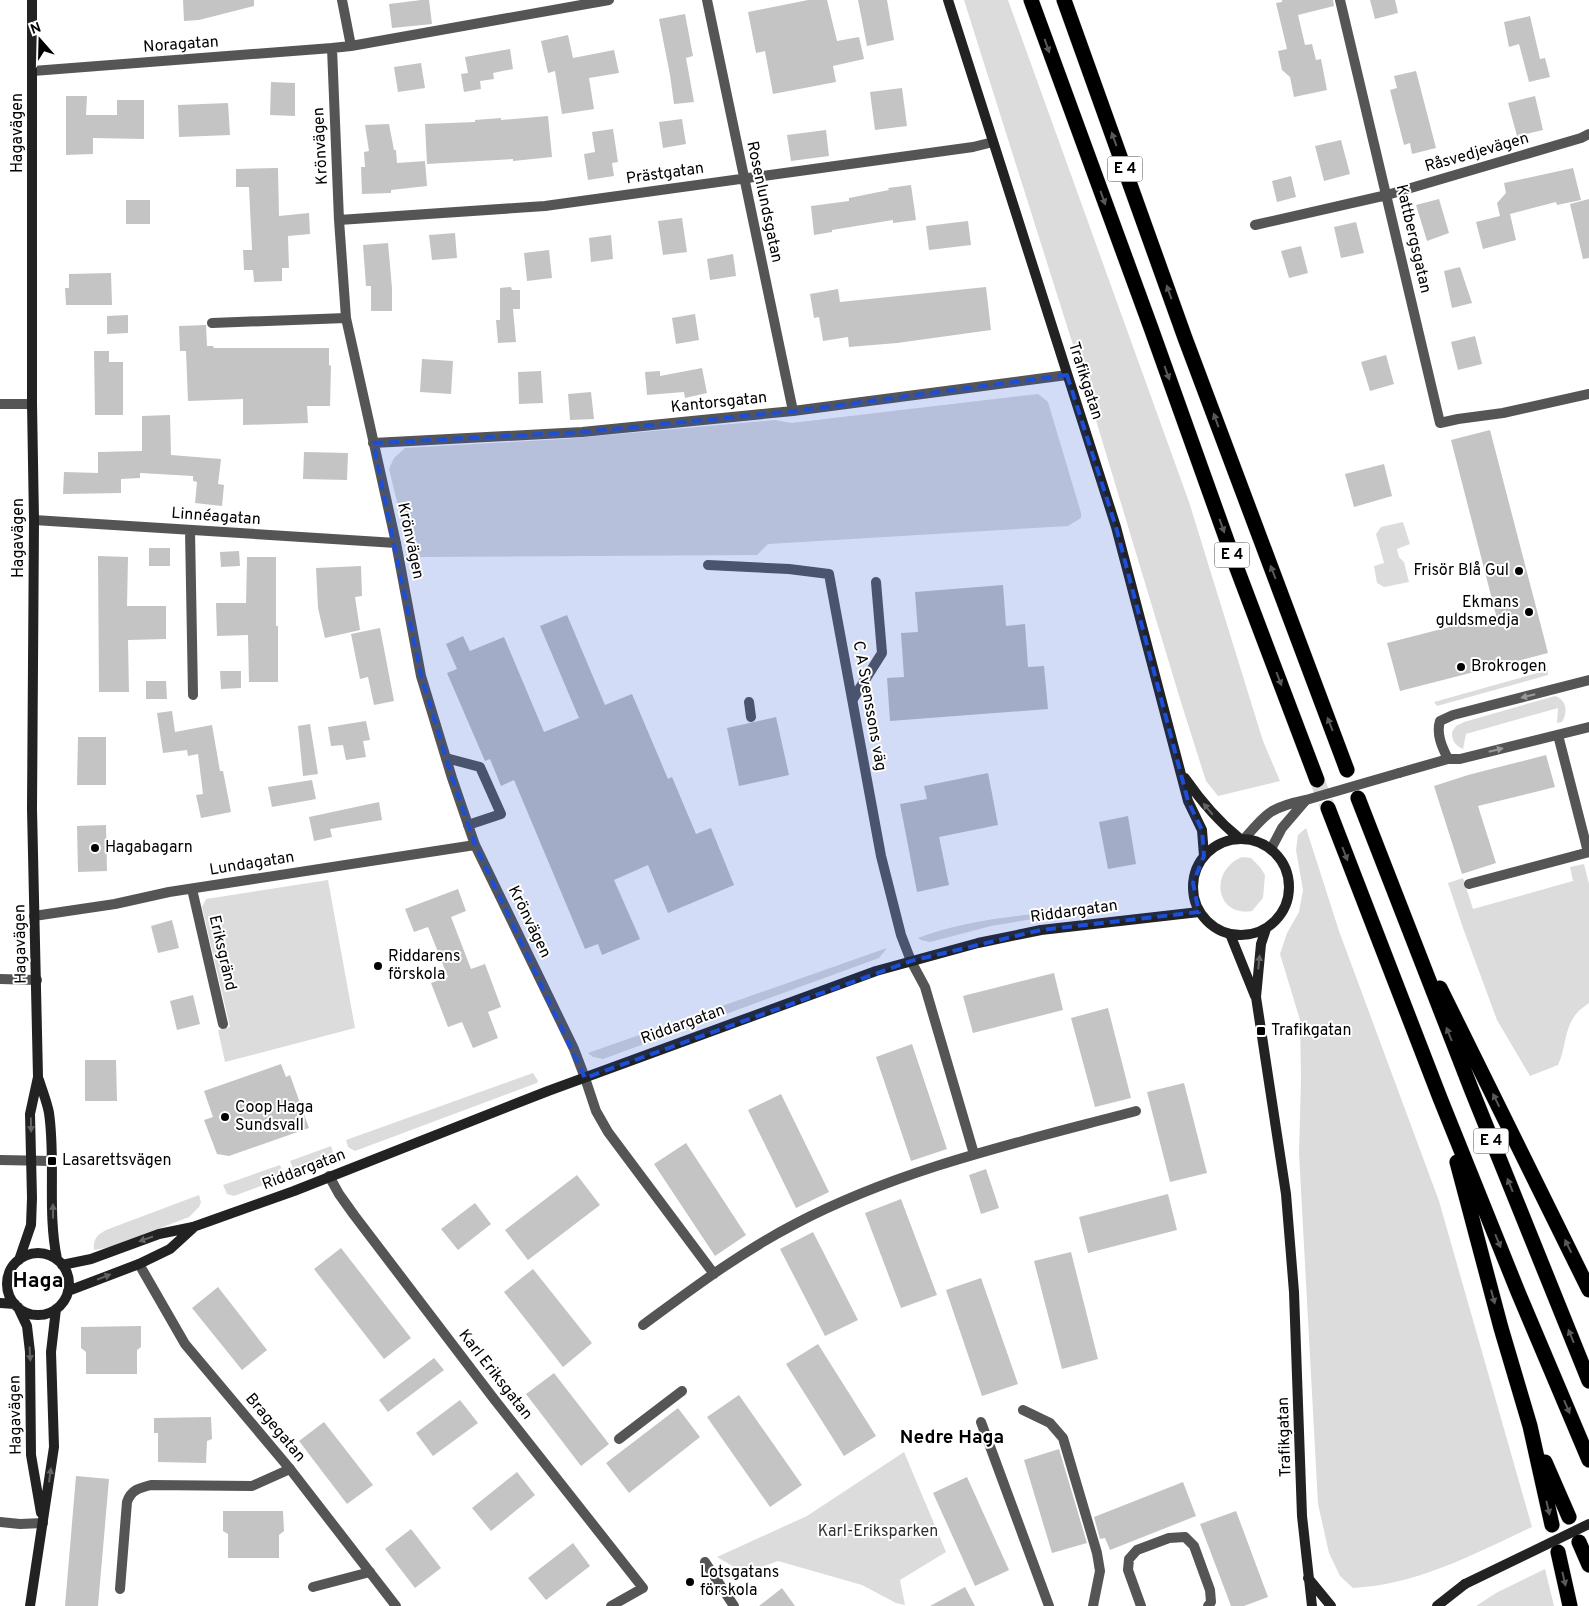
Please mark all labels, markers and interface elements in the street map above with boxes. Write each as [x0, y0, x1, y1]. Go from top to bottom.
north arrow [15, 15, 65, 65]
text: N [28, 19, 44, 39]
street label: Noragatan [143, 32, 219, 58]
one-way arrow [1043, 39, 1051, 54]
street label: Hagavägen [8, 93, 28, 173]
street label: Krönvägen [309, 107, 333, 185]
street label: Råsvedjevägen [1423, 129, 1531, 177]
one-way arrow [1110, 131, 1118, 146]
street label: Rosenlundsgatan [741, 139, 787, 265]
road number: E 4 [1108, 156, 1142, 182]
street label: Prästgatan [625, 159, 705, 189]
street label: Kattbergsgatan [1391, 183, 1435, 295]
one-way arrow [1100, 191, 1107, 206]
one-way arrow [1165, 284, 1173, 299]
street label: Trafikgatan [1063, 340, 1107, 422]
one-way arrow [1164, 366, 1172, 381]
street label: Kantorsgatan [670, 388, 768, 418]
one-way arrow [1212, 412, 1220, 427]
street label: Hagavägen [9, 498, 29, 578]
street label: Krönvägen [392, 501, 428, 581]
street label: Linnéagatan [171, 504, 261, 530]
one-way arrow [1219, 519, 1226, 534]
road number: E 4 [1214, 542, 1250, 568]
place label: Frisör Blå Gul [1414, 561, 1509, 581]
one-way arrow [1268, 565, 1276, 579]
marker: Frisör Blå Gul [1513, 565, 1525, 577]
place label: Ekmans guldsmedja [1436, 593, 1519, 631]
marker: Ekmans guldsmedja [1523, 606, 1535, 618]
street label: C A Svenssons väg [848, 639, 890, 773]
place label: Brokrogen [1471, 657, 1547, 677]
marker: Brokrogen [1455, 661, 1467, 673]
one-way arrow [1275, 672, 1283, 687]
one-way arrow [1520, 692, 1535, 700]
one-way arrow [1326, 716, 1334, 731]
one-way arrow [1488, 746, 1503, 754]
one-way arrow [1203, 802, 1214, 815]
place label: Hagabagarn [105, 838, 193, 858]
marker: Hagabagarn [89, 842, 101, 854]
street label: Lundagatan [208, 847, 296, 881]
one-way arrow [1341, 847, 1349, 862]
street label: Krönvägen [503, 883, 555, 961]
street label: Riddargatan [1029, 896, 1119, 928]
street label: Hagavägen [10, 904, 32, 984]
street label: Eriksgränd [204, 913, 240, 993]
place label: Riddarens förskola [388, 947, 460, 985]
one-way arrow [1255, 954, 1263, 970]
marker: Riddarens förskola [372, 960, 384, 972]
street label: Riddargatan [638, 1001, 728, 1049]
place label: Trafikgatan [1271, 1021, 1351, 1041]
marker: Trafikgatan [1255, 1025, 1267, 1037]
one-way arrow [1445, 1027, 1452, 1042]
one-way arrow [1492, 1093, 1500, 1107]
place label: Coop Haga Sundsvall [235, 1098, 313, 1136]
marker: Coop Haga Sundsvall [219, 1111, 231, 1123]
one-way arrow [27, 1117, 35, 1133]
road number: E 4 [1474, 1128, 1508, 1154]
street label: Riddargatan [259, 1145, 349, 1195]
place label: Lasarettsvägen [62, 1151, 172, 1171]
marker: Lasarettsvägen [46, 1155, 58, 1167]
one-way arrow [1505, 1178, 1513, 1192]
one-way arrow [49, 1203, 57, 1219]
one-way arrow [1494, 1233, 1502, 1248]
one-way arrow [138, 1235, 153, 1243]
one-way arrow [1564, 1239, 1572, 1253]
district label: Haga [13, 1268, 63, 1295]
one-way arrow [97, 1273, 112, 1281]
one-way arrow [1490, 1290, 1498, 1305]
street label: Karl Eriksgatan [454, 1326, 536, 1424]
one-way arrow [1566, 1329, 1574, 1343]
one-way arrow [26, 1346, 34, 1362]
street label: Hagavägen [5, 1375, 27, 1455]
street label: Bragegatan [240, 1390, 310, 1466]
street label: Trafikgatan [1274, 1396, 1296, 1478]
one-way arrow [1563, 1400, 1571, 1414]
district label: Nedre Haga [900, 1426, 1004, 1450]
one-way arrow [46, 1467, 54, 1483]
one-way arrow [1544, 1501, 1552, 1516]
park label: Karl-Eriksparken [818, 1522, 938, 1542]
place label: Lotsgatans förskola [700, 1563, 779, 1601]
one-way arrow [1560, 1571, 1568, 1586]
marker: Lotsgatans förskola [684, 1576, 696, 1588]

